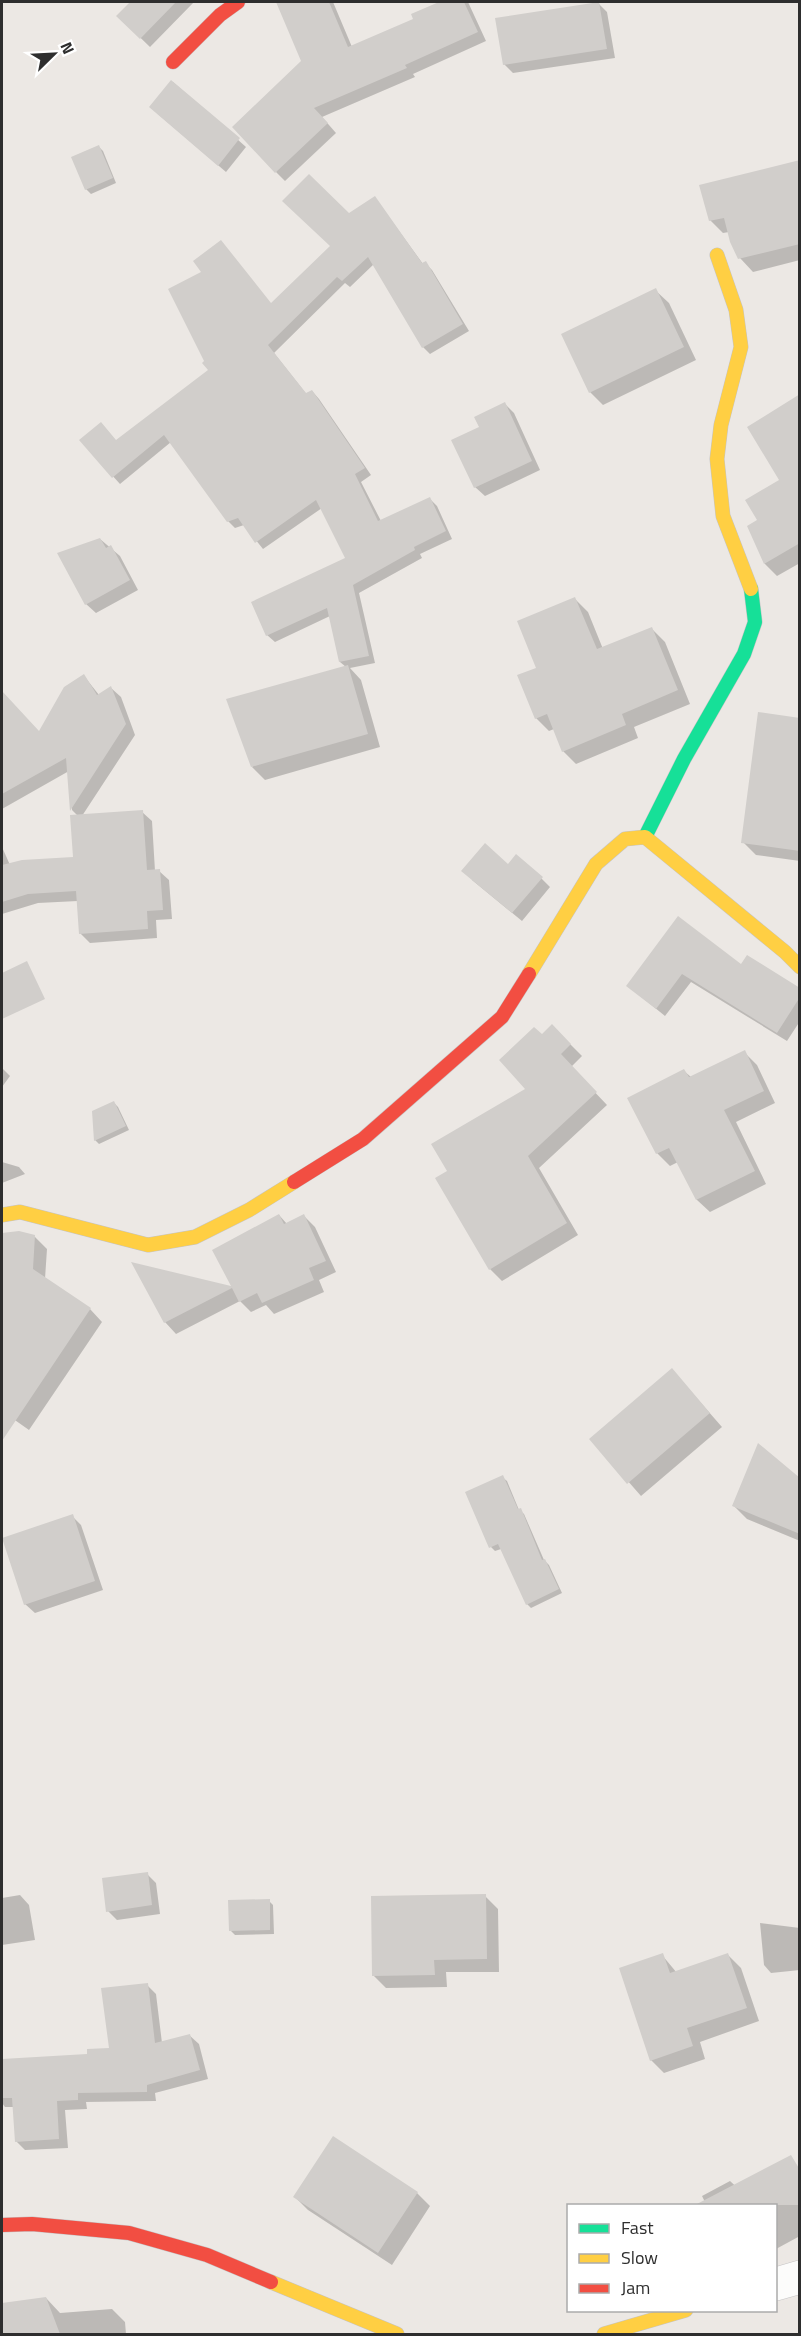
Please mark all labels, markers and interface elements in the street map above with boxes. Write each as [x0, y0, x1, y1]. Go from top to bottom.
north arrow [24, 24, 84, 84]
text: N [54, 38, 81, 58]
legend [567, 2204, 777, 2312]
text: Fast [621, 2214, 654, 2241]
text: Slow [621, 2244, 658, 2271]
text: Jam [621, 2274, 650, 2301]

